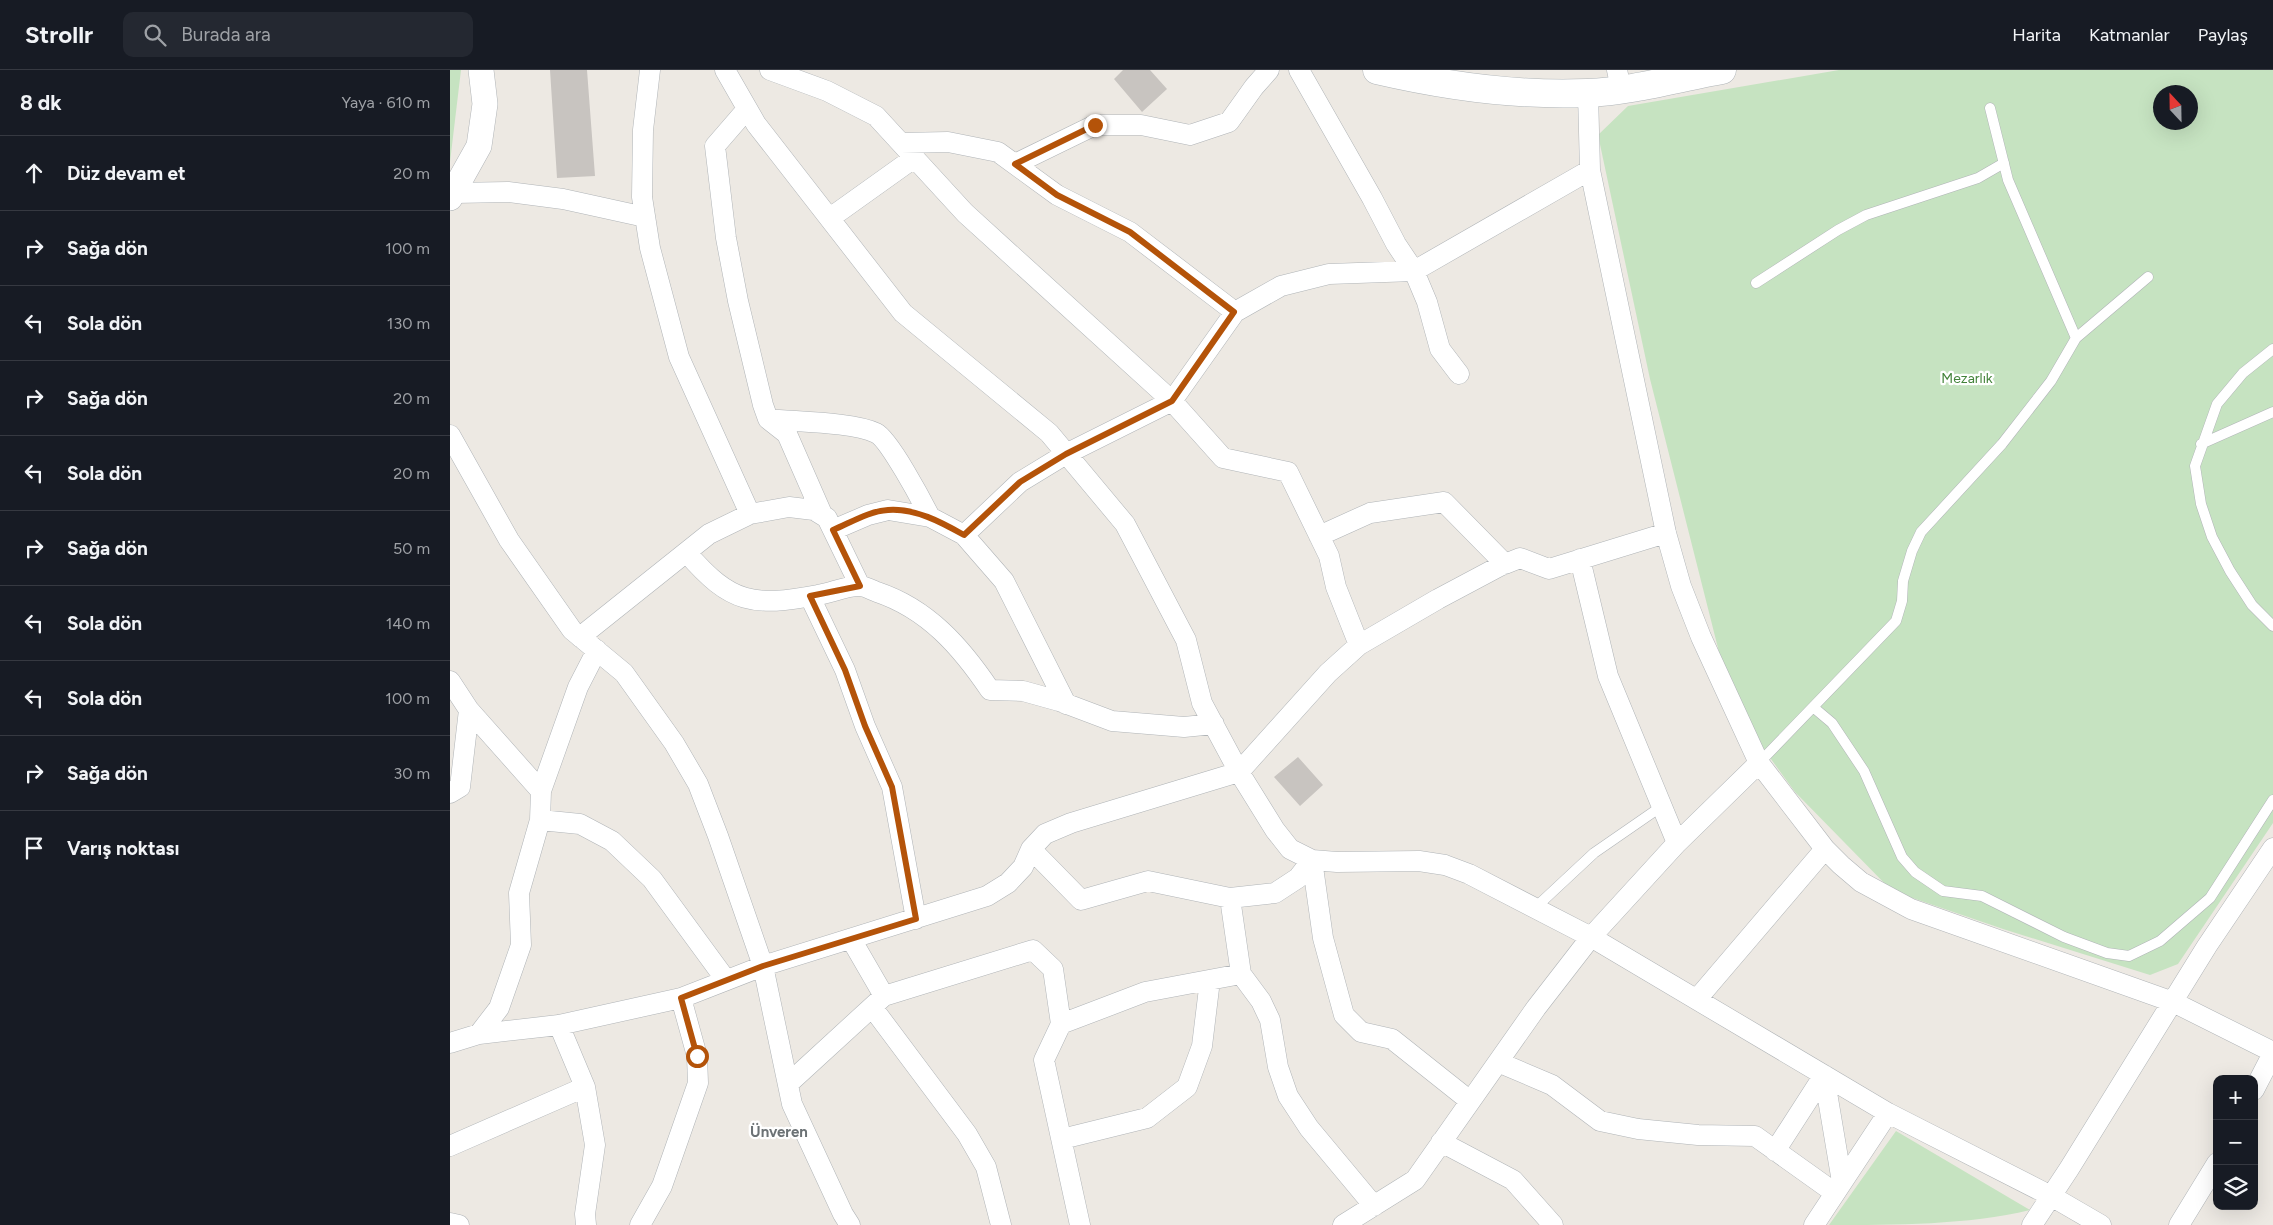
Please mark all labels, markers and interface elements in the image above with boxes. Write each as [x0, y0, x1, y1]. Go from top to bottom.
search box [123, 12, 473, 57]
text: Strollr [25, 20, 93, 49]
icon: search [141, 21, 169, 49]
text: Burada ara [181, 23, 271, 46]
text: Harita [2012, 24, 2061, 46]
text: Katmanlar [2089, 24, 2170, 46]
text: Paylaş [2198, 24, 2248, 46]
north arrow [2153, 85, 2198, 130]
text: 8 dk [20, 90, 62, 115]
text: Yaya · 610 m [341, 93, 430, 112]
route end [1084, 114, 1107, 137]
icon: ahead [20, 159, 48, 187]
text: Düz devam et [67, 162, 186, 185]
text: 20 m [393, 164, 430, 183]
icon: right [20, 234, 48, 262]
text: Sağa dön [67, 237, 148, 260]
text: 100 m [385, 239, 430, 258]
icon: left [20, 309, 48, 337]
text: Sola dön [67, 312, 142, 335]
text: 130 m [387, 314, 430, 333]
park label: Mezarlık [1941, 370, 1993, 387]
icon: right [20, 384, 48, 412]
text: Sağa dön [67, 387, 148, 410]
text: 20 m [393, 389, 430, 408]
icon: left [20, 459, 48, 487]
text: Sola dön [67, 462, 142, 485]
text: 20 m [393, 464, 430, 483]
icon: right [20, 534, 48, 562]
text: Sağa dön [67, 537, 148, 560]
text: 50 m [393, 539, 430, 558]
icon: left [20, 609, 48, 637]
text: Sola dön [67, 612, 142, 635]
text: 140 m [386, 614, 430, 633]
icon: left [20, 684, 48, 712]
text: Sola dön [67, 687, 142, 710]
text: 100 m [385, 689, 430, 708]
icon: right [20, 759, 48, 787]
text: Sağa dön [67, 762, 148, 785]
text: 30 m [393, 764, 430, 783]
icon: arrive [20, 834, 48, 862]
text: Varış noktası [67, 837, 179, 860]
route start [686, 1045, 709, 1068]
map controls [2213, 1075, 2258, 1210]
button: + [2213, 1075, 2258, 1120]
button: − [2213, 1120, 2258, 1165]
district label: Ünveren [750, 1122, 808, 1141]
button: layers [2213, 1165, 2258, 1210]

